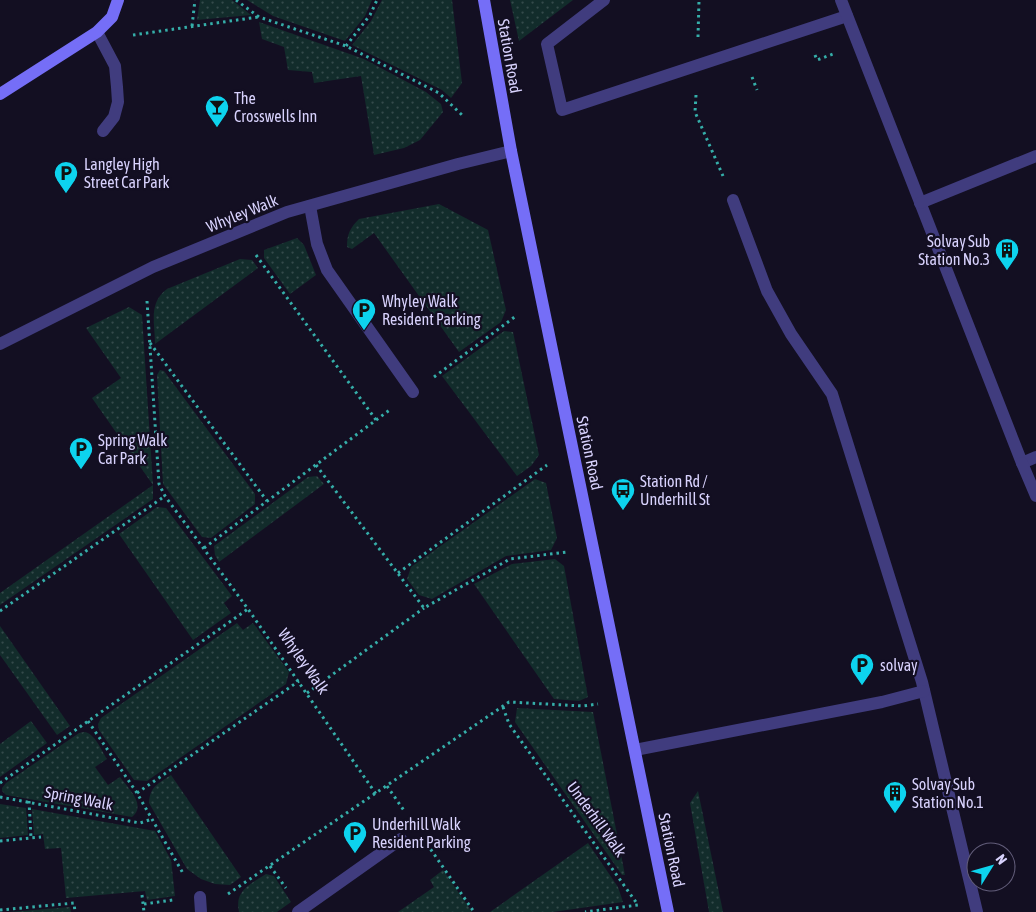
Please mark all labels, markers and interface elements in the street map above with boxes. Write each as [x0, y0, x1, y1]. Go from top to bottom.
street label: Station Road [495, 17, 525, 95]
place label: The Crosswells Inn [234, 89, 317, 125]
bar icon: The Crosswells Inn [204, 94, 230, 128]
place label: Langley High Street Car Park [84, 155, 170, 191]
parking icon: Langley High Street Car Park [53, 160, 79, 194]
street label: Whyley Walk [204, 190, 281, 236]
place label: Solvay Sub Station No.3 [918, 232, 990, 268]
building icon: Solvay Sub Station No.3 [994, 237, 1020, 271]
place label: Whyley Walk Resident Parking [382, 292, 481, 329]
parking icon: Whyley Walk Resident Parking [351, 297, 377, 331]
street label: Station Road [573, 414, 607, 492]
place label: Spring Walk Car Park [98, 431, 167, 467]
parking icon: Spring Walk Car Park [68, 436, 94, 470]
place label: Station Rd / Underhill St [640, 472, 711, 508]
bus stop icon: Station Rd / Underhill St [610, 477, 636, 511]
street label: Whyley Walk [274, 625, 333, 698]
parking icon: solvay [849, 652, 875, 686]
place label: solvay [880, 656, 918, 675]
place label: Solvay Sub Station No.1 [912, 775, 984, 811]
street label: Underhill Walk [564, 778, 630, 860]
building icon: Solvay Sub Station No.1 [882, 780, 908, 814]
street label: Spring Walk [43, 783, 115, 814]
street label: Station Road [655, 811, 689, 889]
place label: Underhill Walk Resident Parking [372, 815, 471, 852]
parking icon: Underhill Walk Resident Parking [342, 820, 368, 854]
north arrow [966, 842, 1016, 892]
text: N [993, 851, 1010, 867]

